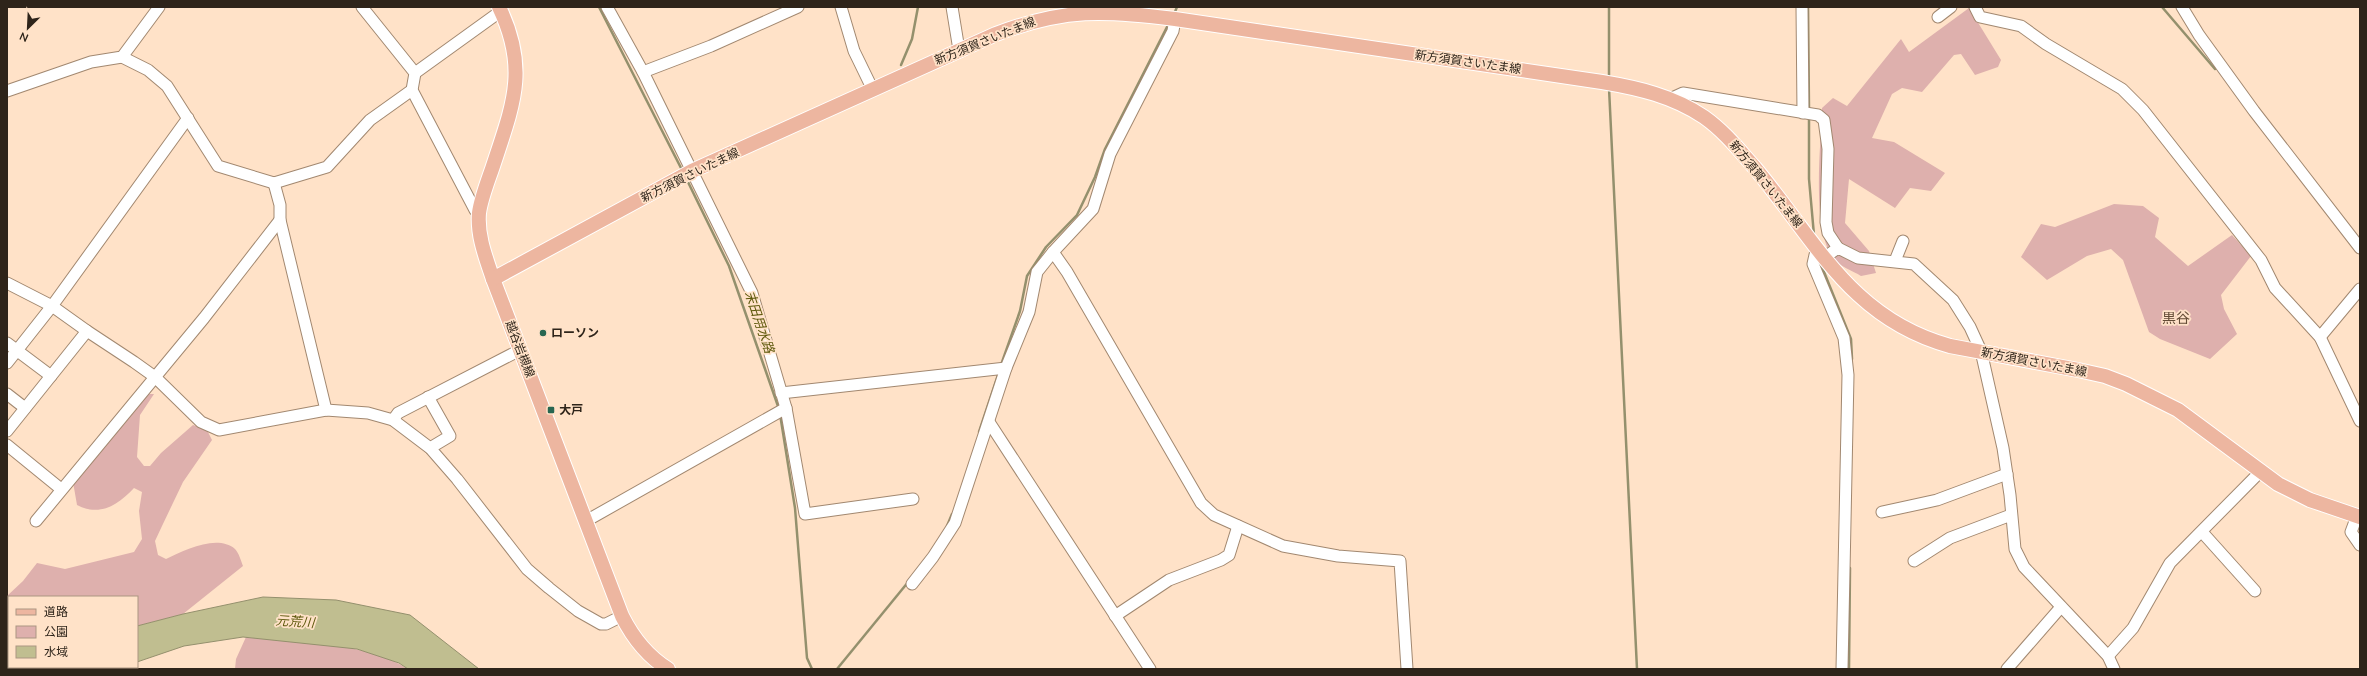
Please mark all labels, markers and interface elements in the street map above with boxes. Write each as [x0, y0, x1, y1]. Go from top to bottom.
north arrow [8, 8, 48, 48]
street label: 新方須賀さいたま線 [932, 13, 1038, 69]
text: N [17, 28, 31, 45]
street label: 新方須賀さいたま線 [1414, 47, 1522, 77]
street label: 新方須賀さいたま線 [1726, 137, 1806, 231]
street label: 新方須賀さいたま線 [638, 144, 742, 206]
water label: 末田用水路 [740, 288, 778, 357]
district label: 黒谷 [2162, 309, 2190, 328]
street label: 越谷岩槻線 [502, 318, 538, 380]
place label: ローソン [551, 325, 599, 341]
marker: ローソン [538, 328, 548, 338]
street label: 新方須賀さいたま線 [1980, 344, 2088, 380]
place label: 大戸 [559, 402, 583, 418]
marker: 大戸 [546, 405, 556, 415]
legend [8, 596, 138, 668]
text: 道路 [44, 604, 68, 620]
water label: 元荒川 [275, 612, 317, 632]
text: 公園 [44, 624, 68, 640]
text: 水域 [44, 644, 68, 660]

